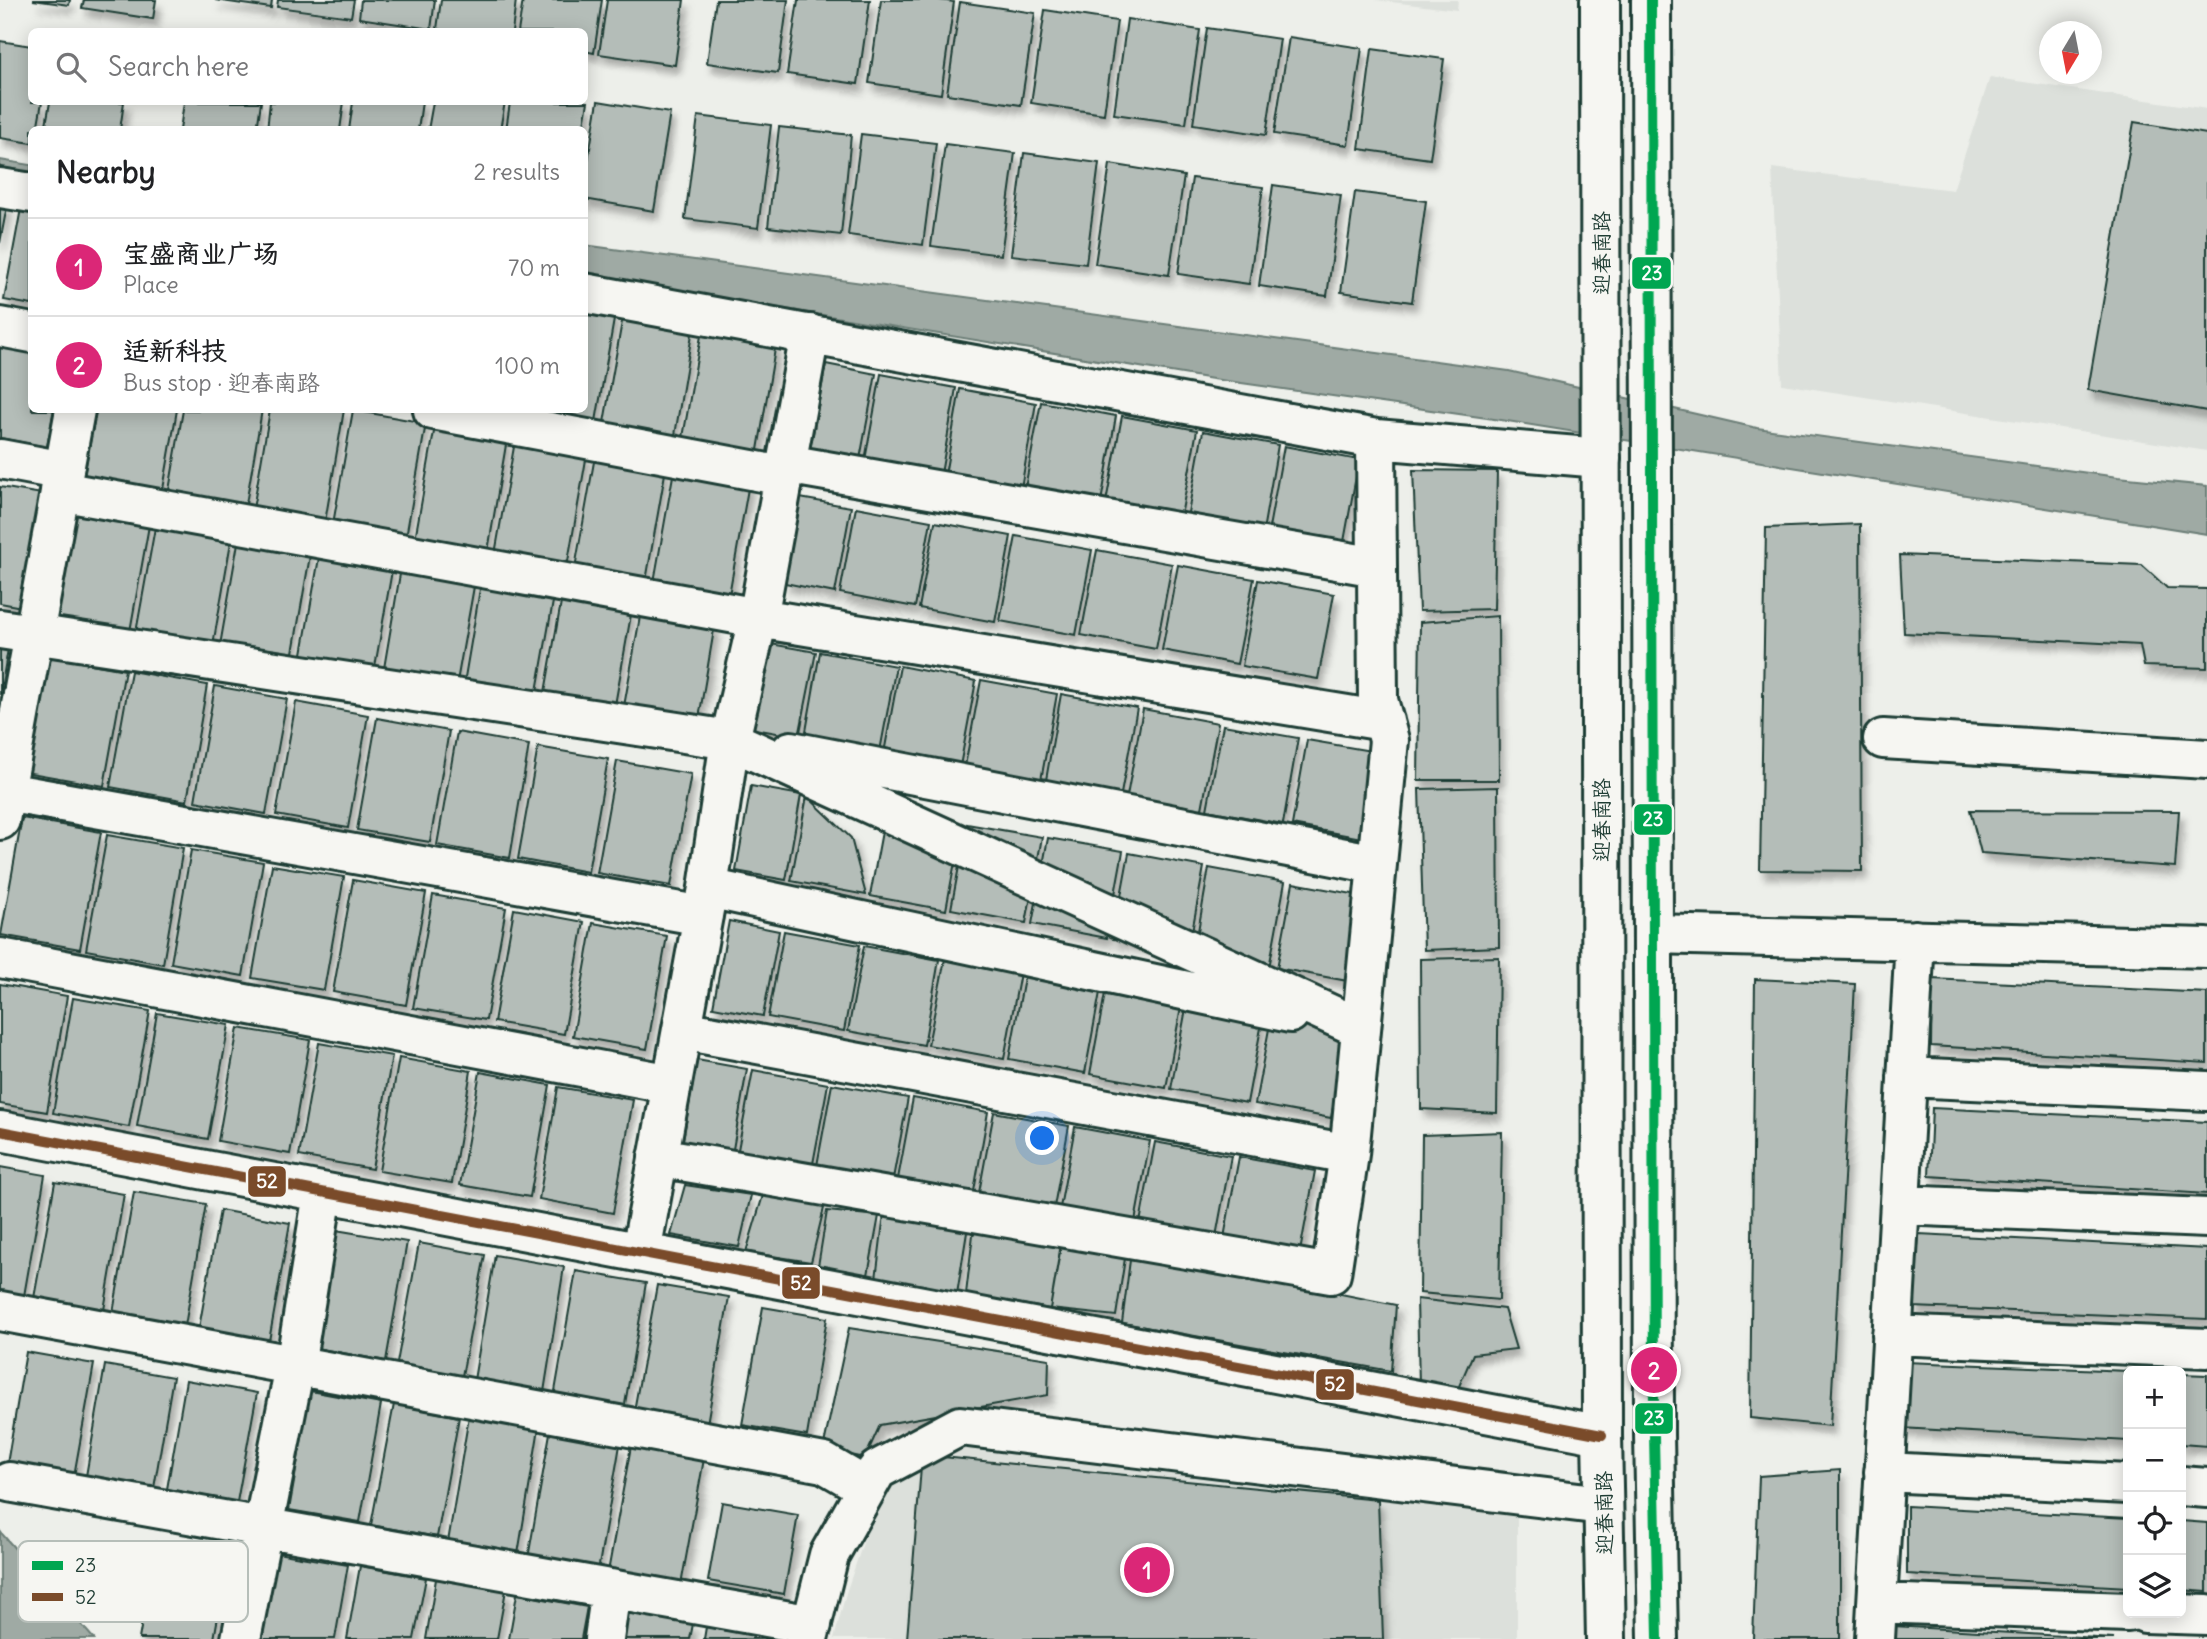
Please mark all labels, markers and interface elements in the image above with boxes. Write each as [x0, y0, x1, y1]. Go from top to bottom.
north arrow [2039, 21, 2102, 84]
search box [28, 28, 588, 105]
icon: search [52, 48, 90, 86]
text: Search here [108, 50, 249, 83]
text: Nearby [56, 153, 156, 191]
text: 2 results [474, 157, 560, 186]
street label: 迎春南路 [1588, 211, 1615, 295]
text: 宝盛商业广场 [123, 237, 279, 270]
text: 1 [74, 253, 84, 282]
text: 70 m [508, 253, 560, 282]
line badge: 23 [1631, 256, 1672, 290]
text: 23 [1641, 261, 1663, 285]
text: Place [123, 270, 179, 299]
text: 适新科技 [123, 334, 227, 367]
text: 2 [73, 351, 85, 380]
text: 100 m [495, 351, 560, 380]
text: Bus stop · 迎春南路 [123, 368, 320, 397]
street label: 迎春南路 [1588, 778, 1615, 862]
line badge: 23 [1633, 803, 1673, 836]
text: 23 [1642, 807, 1664, 831]
your location [1025, 1121, 1059, 1155]
line badge: 52 [247, 1165, 287, 1198]
text: 52 [256, 1169, 278, 1193]
line badge: 52 [781, 1266, 821, 1300]
text: 52 [790, 1271, 812, 1295]
pin: 2 [1631, 1344, 1677, 1396]
map controls [2123, 1366, 2186, 1618]
button: + [2123, 1366, 2186, 1429]
line badge: 52 [1315, 1368, 1355, 1401]
text: 52 [1324, 1372, 1346, 1396]
line badge: 23 [1634, 1402, 1674, 1435]
text: 23 [1643, 1406, 1665, 1430]
button: − [2123, 1429, 2186, 1492]
street label: 迎春南路 [1590, 1471, 1618, 1555]
button: locate [2123, 1492, 2186, 1555]
legend [18, 1541, 248, 1622]
pin: 1 [1124, 1544, 1170, 1596]
text: 23 [75, 1553, 96, 1577]
button: layers [2123, 1555, 2186, 1618]
text: 52 [75, 1585, 96, 1609]

